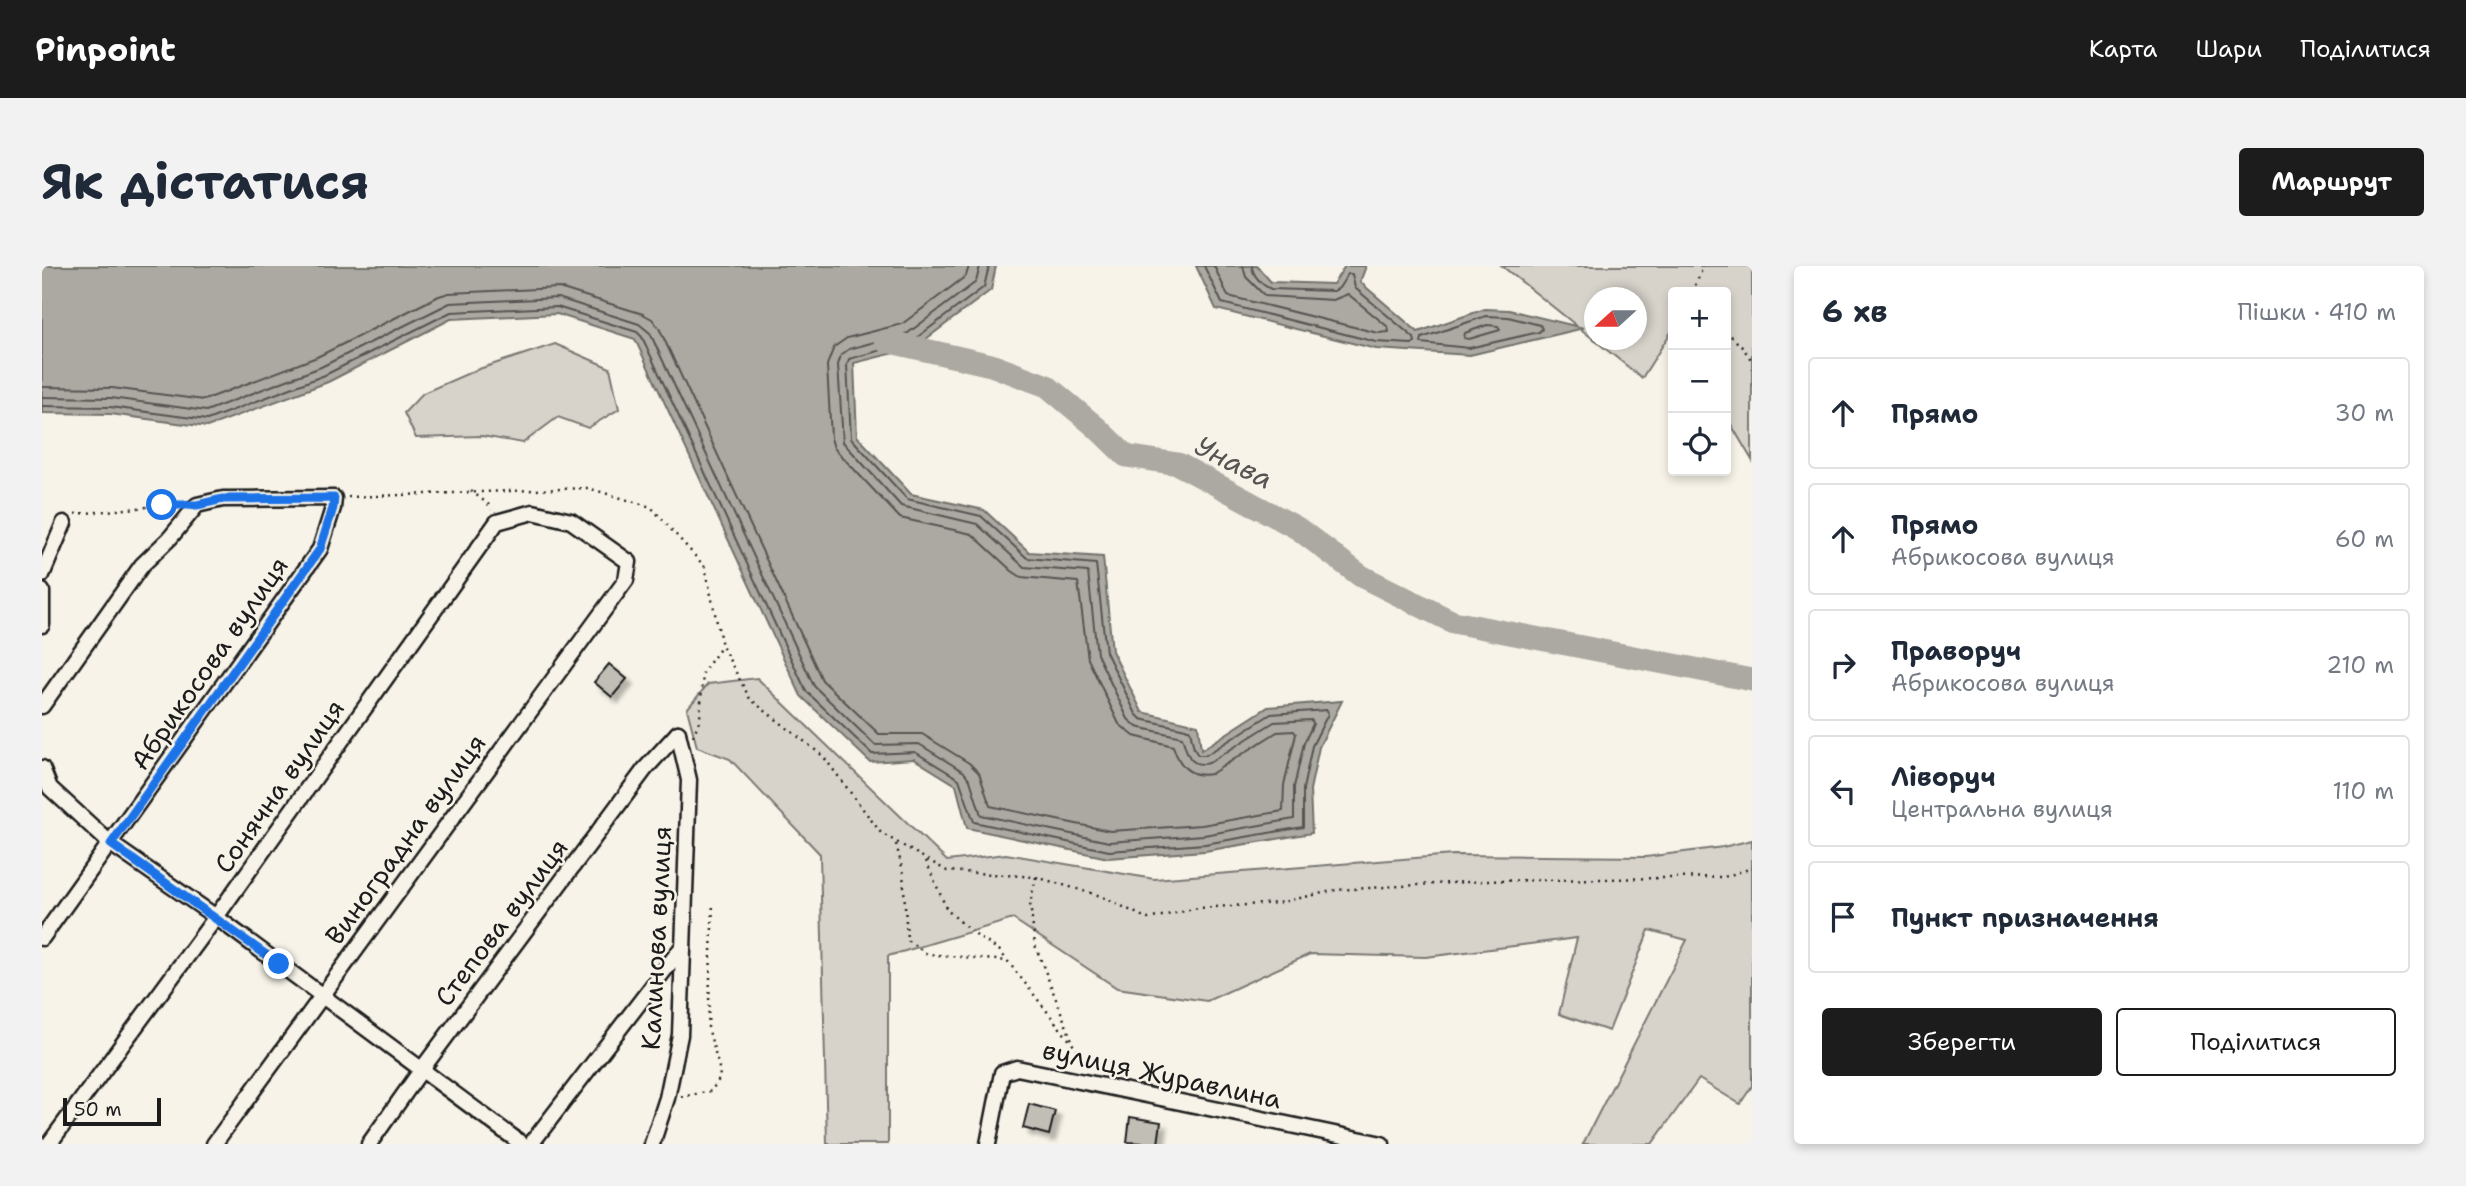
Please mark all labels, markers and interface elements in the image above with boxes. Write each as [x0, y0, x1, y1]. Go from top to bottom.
text: Pinpoint [35, 27, 176, 72]
text: Карта [2089, 33, 2157, 65]
text: Шари [2195, 33, 2262, 65]
text: Поділитися [2300, 33, 2431, 65]
button: Маршрут [2239, 148, 2424, 216]
text: Як дістатися [42, 149, 369, 215]
north arrow [1584, 287, 1647, 350]
map controls [1668, 287, 1731, 476]
button: + [1668, 287, 1731, 350]
text: 6 хв [1822, 291, 1887, 332]
text: Пішки · 410 m [2237, 297, 2396, 327]
button: − [1668, 350, 1731, 413]
icon: ahead [1824, 394, 1862, 432]
text: Прямо [1891, 396, 1979, 431]
text: 30 m [2335, 398, 2394, 428]
button: locate [1668, 413, 1731, 476]
water label: Унава [1188, 426, 1280, 498]
route start [146, 489, 177, 520]
text: Прямо [1891, 507, 1979, 542]
icon: ahead [1824, 520, 1862, 558]
text: 60 m [2335, 524, 2394, 554]
text: Абрикосова вулиця [1891, 542, 2115, 572]
street label: Абрикосова вулиця [122, 549, 296, 777]
text: Праворуч [1891, 633, 2021, 668]
icon: right [1824, 646, 1862, 684]
text: 210 m [2326, 650, 2394, 680]
text: Абрикосова вулиця [1891, 668, 2115, 698]
street label: Сонячна вулиця [206, 692, 352, 880]
street label: Виноградна вулиця [317, 727, 493, 951]
text: Ліворуч [1891, 759, 1996, 794]
icon: left [1824, 772, 1862, 810]
text: 110 m [2332, 776, 2394, 806]
text: Центральна вулиця [1891, 794, 2113, 824]
street label: Калинова вулиця [633, 825, 679, 1051]
street label: Степова вулиця [426, 831, 576, 1013]
icon: arrive [1824, 898, 1862, 936]
text: Пункт призначення [1891, 900, 2159, 935]
route end [263, 948, 294, 979]
button: Зберегти [1822, 1008, 2102, 1076]
button: Поділитися [2116, 1008, 2396, 1076]
street label: вулиця Журавлина [1039, 1032, 1285, 1116]
scale bar [63, 1095, 161, 1127]
text: 50 m [74, 1097, 122, 1122]

